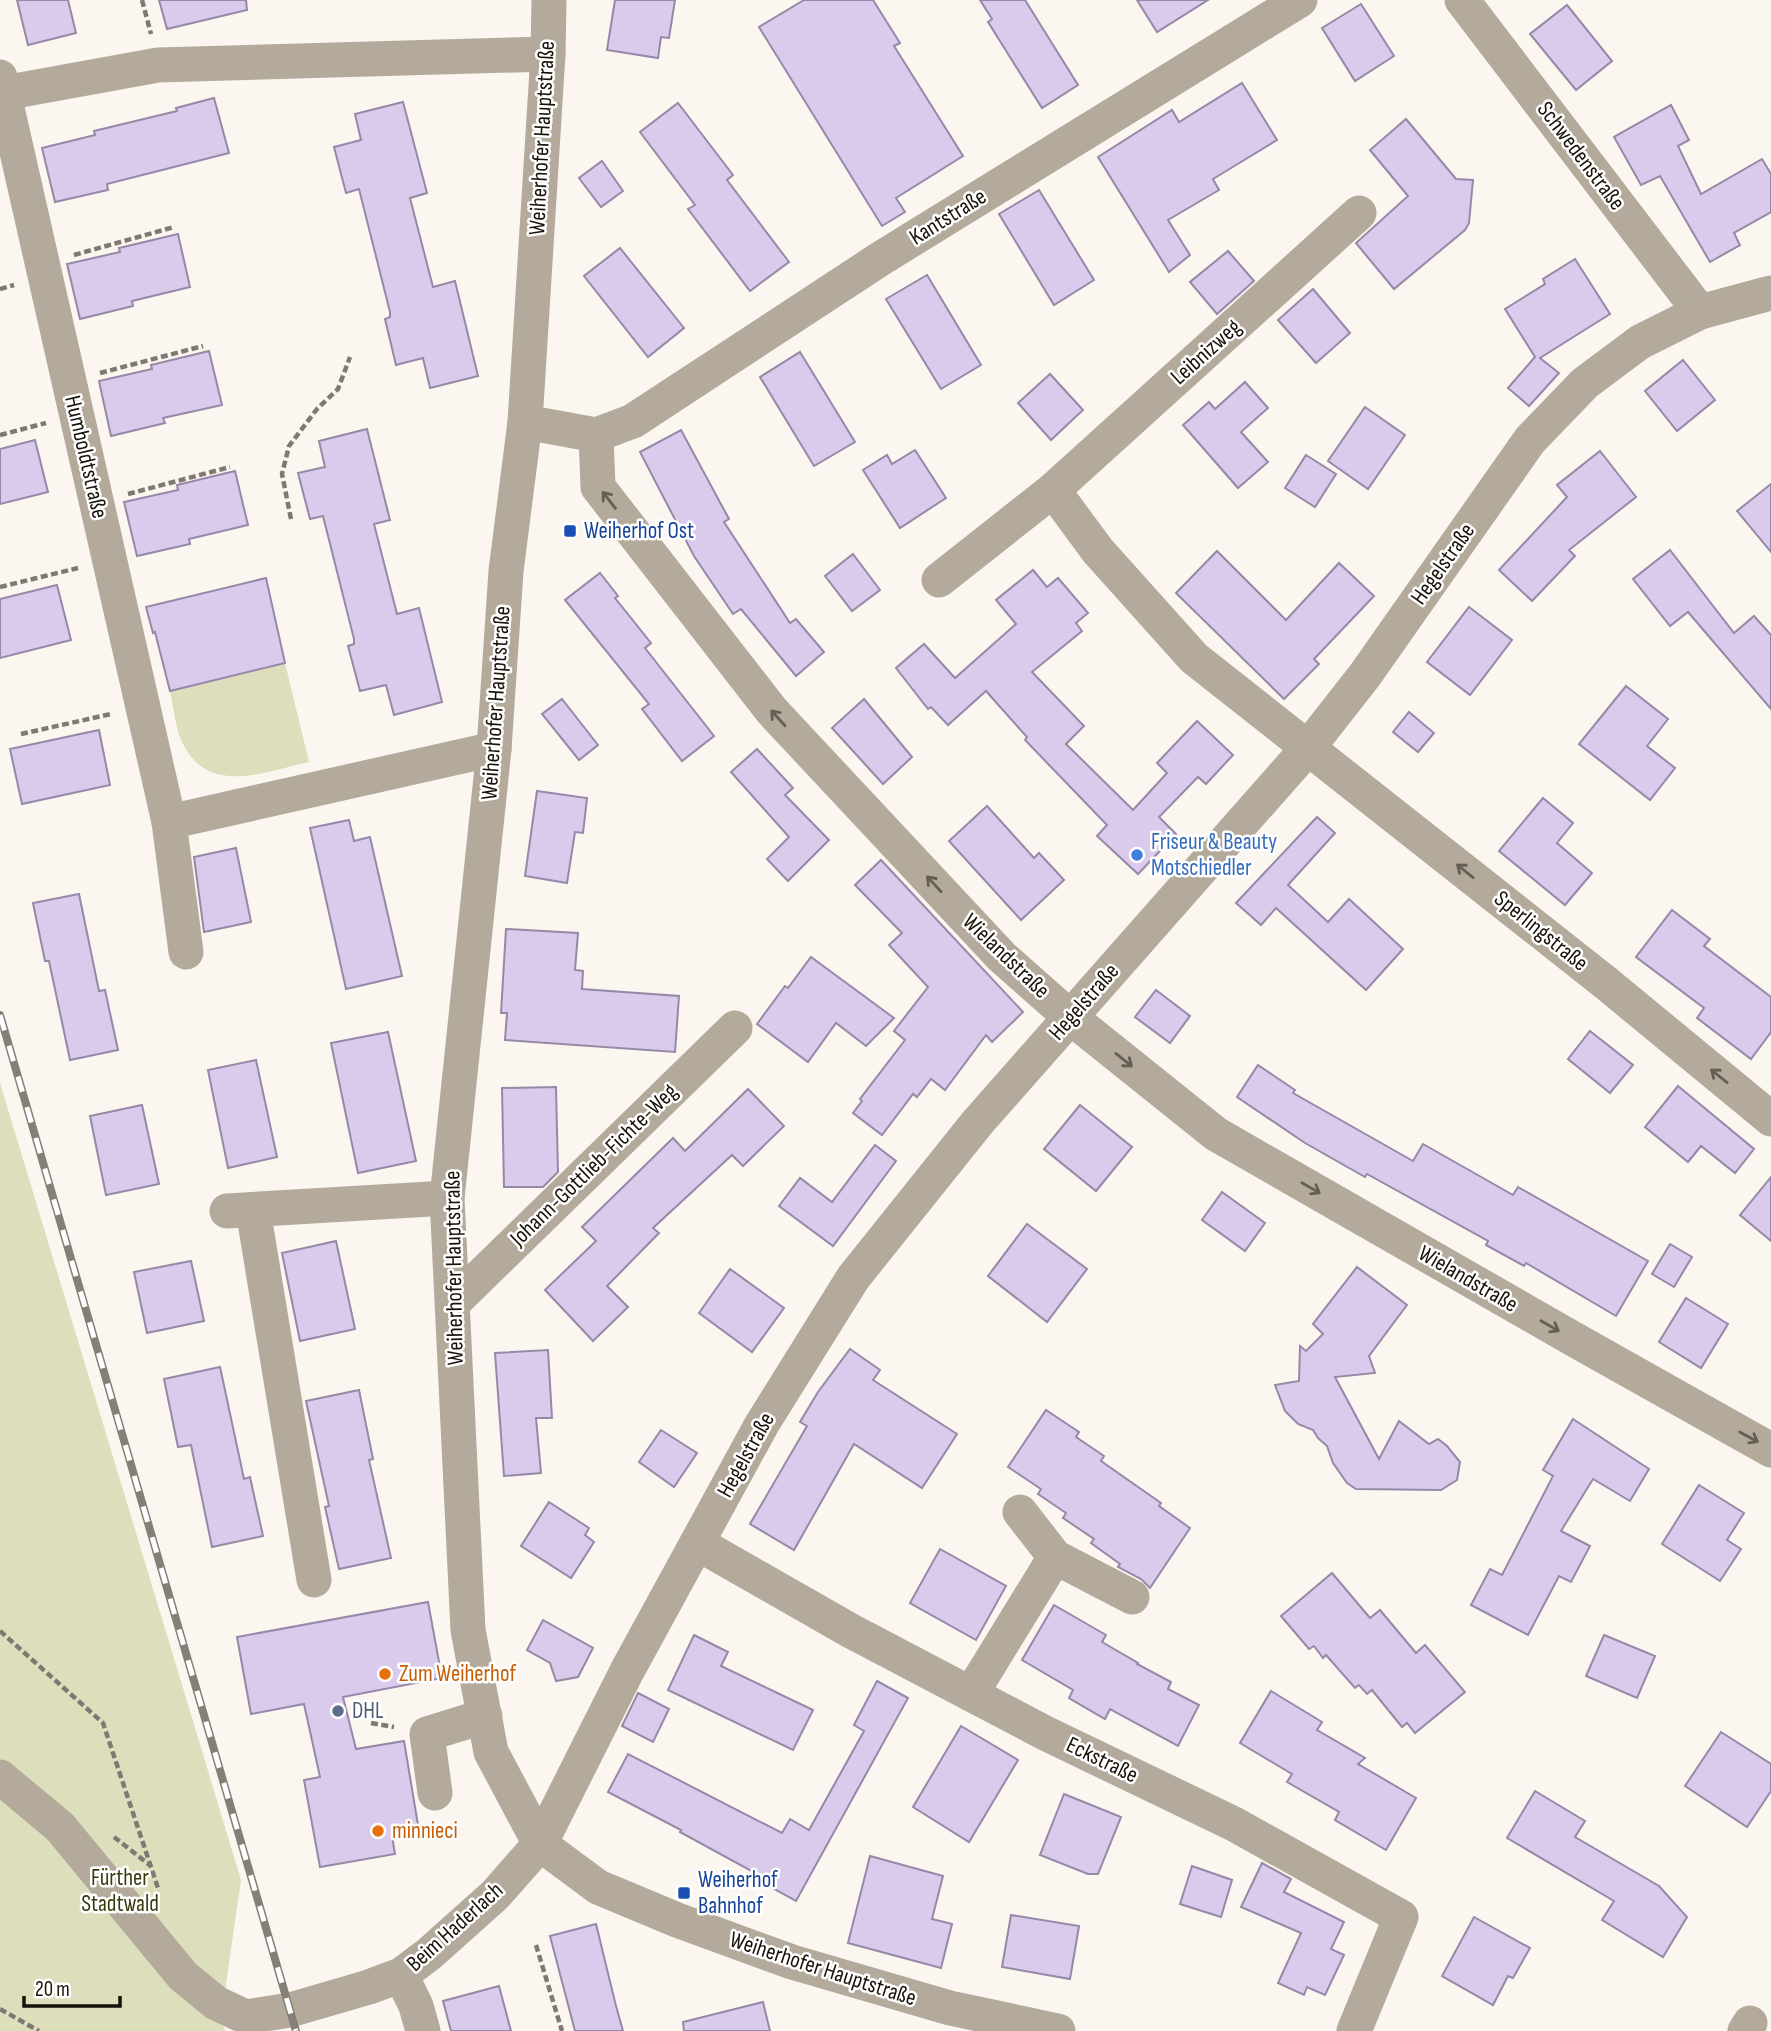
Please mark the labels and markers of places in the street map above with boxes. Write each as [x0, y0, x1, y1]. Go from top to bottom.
place label: Weiherhof Ost [584, 517, 694, 545]
marker: Weiherhof Ost [562, 523, 578, 539]
place label: Friseur & Beauty Motschiedler [1151, 828, 1277, 882]
marker: Friseur & Beauty Motschiedler [1129, 847, 1145, 863]
place label: Zum Weiherhof [399, 1660, 516, 1688]
marker: Zum Weiherhof [377, 1666, 393, 1682]
place label: DHL [352, 1697, 384, 1725]
marker: DHL [330, 1703, 346, 1719]
place label: minnieci [392, 1817, 458, 1845]
marker: minnieci [370, 1823, 386, 1839]
place label: Weiherhof Bahnhof [698, 1866, 778, 1920]
marker: Weiherhof Bahnhof [676, 1885, 692, 1901]

